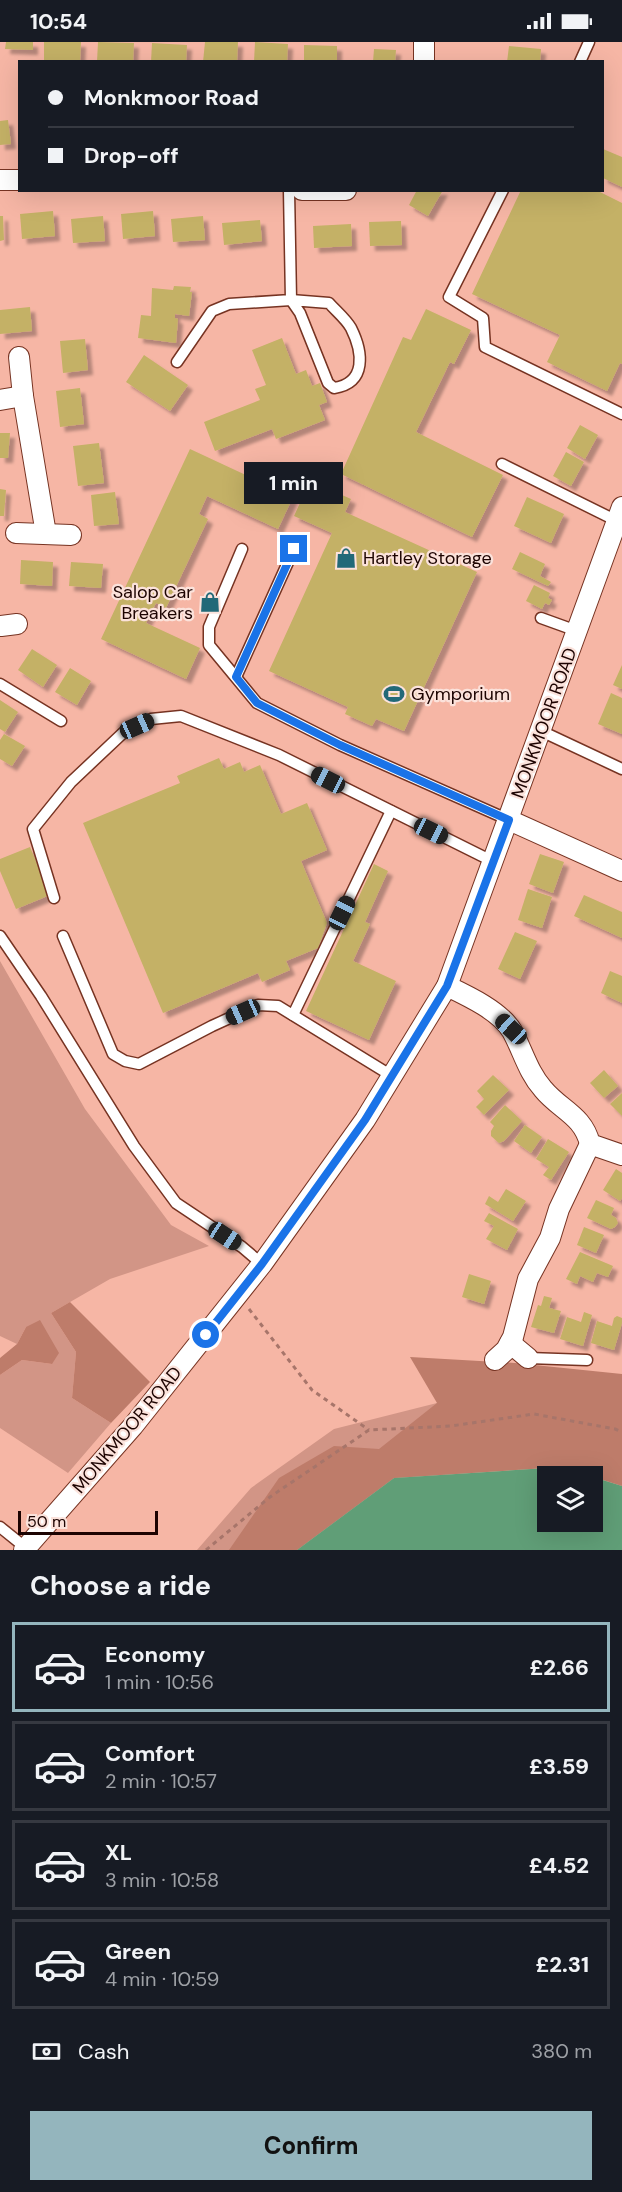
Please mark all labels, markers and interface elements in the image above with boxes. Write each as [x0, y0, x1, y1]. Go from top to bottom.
text: 10:54 [30, 7, 87, 36]
text: Monkmoor Road [84, 83, 259, 112]
text: Drop-off [84, 141, 179, 170]
callout: 1 min [244, 462, 344, 504]
text: 1 min [269, 470, 318, 496]
route end [280, 535, 307, 562]
shop icon: Hartley Storage [334, 546, 358, 570]
place label: Hartley Storage [363, 546, 492, 570]
place label: Salop Car Breakers [113, 580, 193, 625]
shop icon: Salop Car Breakers [198, 590, 222, 614]
street label: MONKMOOR ROAD [506, 644, 582, 802]
sports icon: Gymporium [382, 682, 406, 706]
place label: Gymporium [411, 682, 510, 706]
car [117, 710, 157, 742]
car [308, 764, 348, 796]
car [411, 815, 451, 847]
car [326, 893, 358, 933]
car [223, 996, 263, 1028]
car [492, 1010, 530, 1048]
car [205, 1219, 245, 1253]
route start [192, 1321, 219, 1348]
street label: MONKMOOR ROAD [67, 1362, 187, 1498]
map controls [537, 1466, 603, 1532]
button: layers [537, 1466, 603, 1532]
scale bar [18, 1508, 158, 1536]
text: 50 m [27, 1511, 66, 1532]
text: Choose a ride [30, 1568, 211, 1603]
icon: car [33, 1640, 87, 1694]
text: Economy [105, 1640, 205, 1669]
text: £2.66 [529, 1653, 589, 1682]
text: 1 min · 10:56 [105, 1669, 214, 1695]
icon: car [33, 1739, 87, 1793]
text: Comfort [105, 1739, 195, 1768]
text: £3.59 [529, 1752, 589, 1781]
text: 2 min · 10:57 [105, 1768, 217, 1794]
icon: car [33, 1838, 87, 1892]
text: XL [105, 1838, 132, 1867]
text: £4.52 [529, 1851, 589, 1880]
text: 3 min · 10:58 [105, 1867, 219, 1893]
icon: car [33, 1937, 87, 1991]
text: Green [105, 1937, 171, 1966]
text: £2.31 [535, 1950, 589, 1979]
text: 4 min · 10:59 [105, 1966, 219, 1992]
icon: cash [30, 2035, 63, 2068]
text: Cash [78, 2037, 129, 2066]
text: 380 m [531, 2038, 592, 2064]
button: Confirm [30, 2111, 592, 2180]

